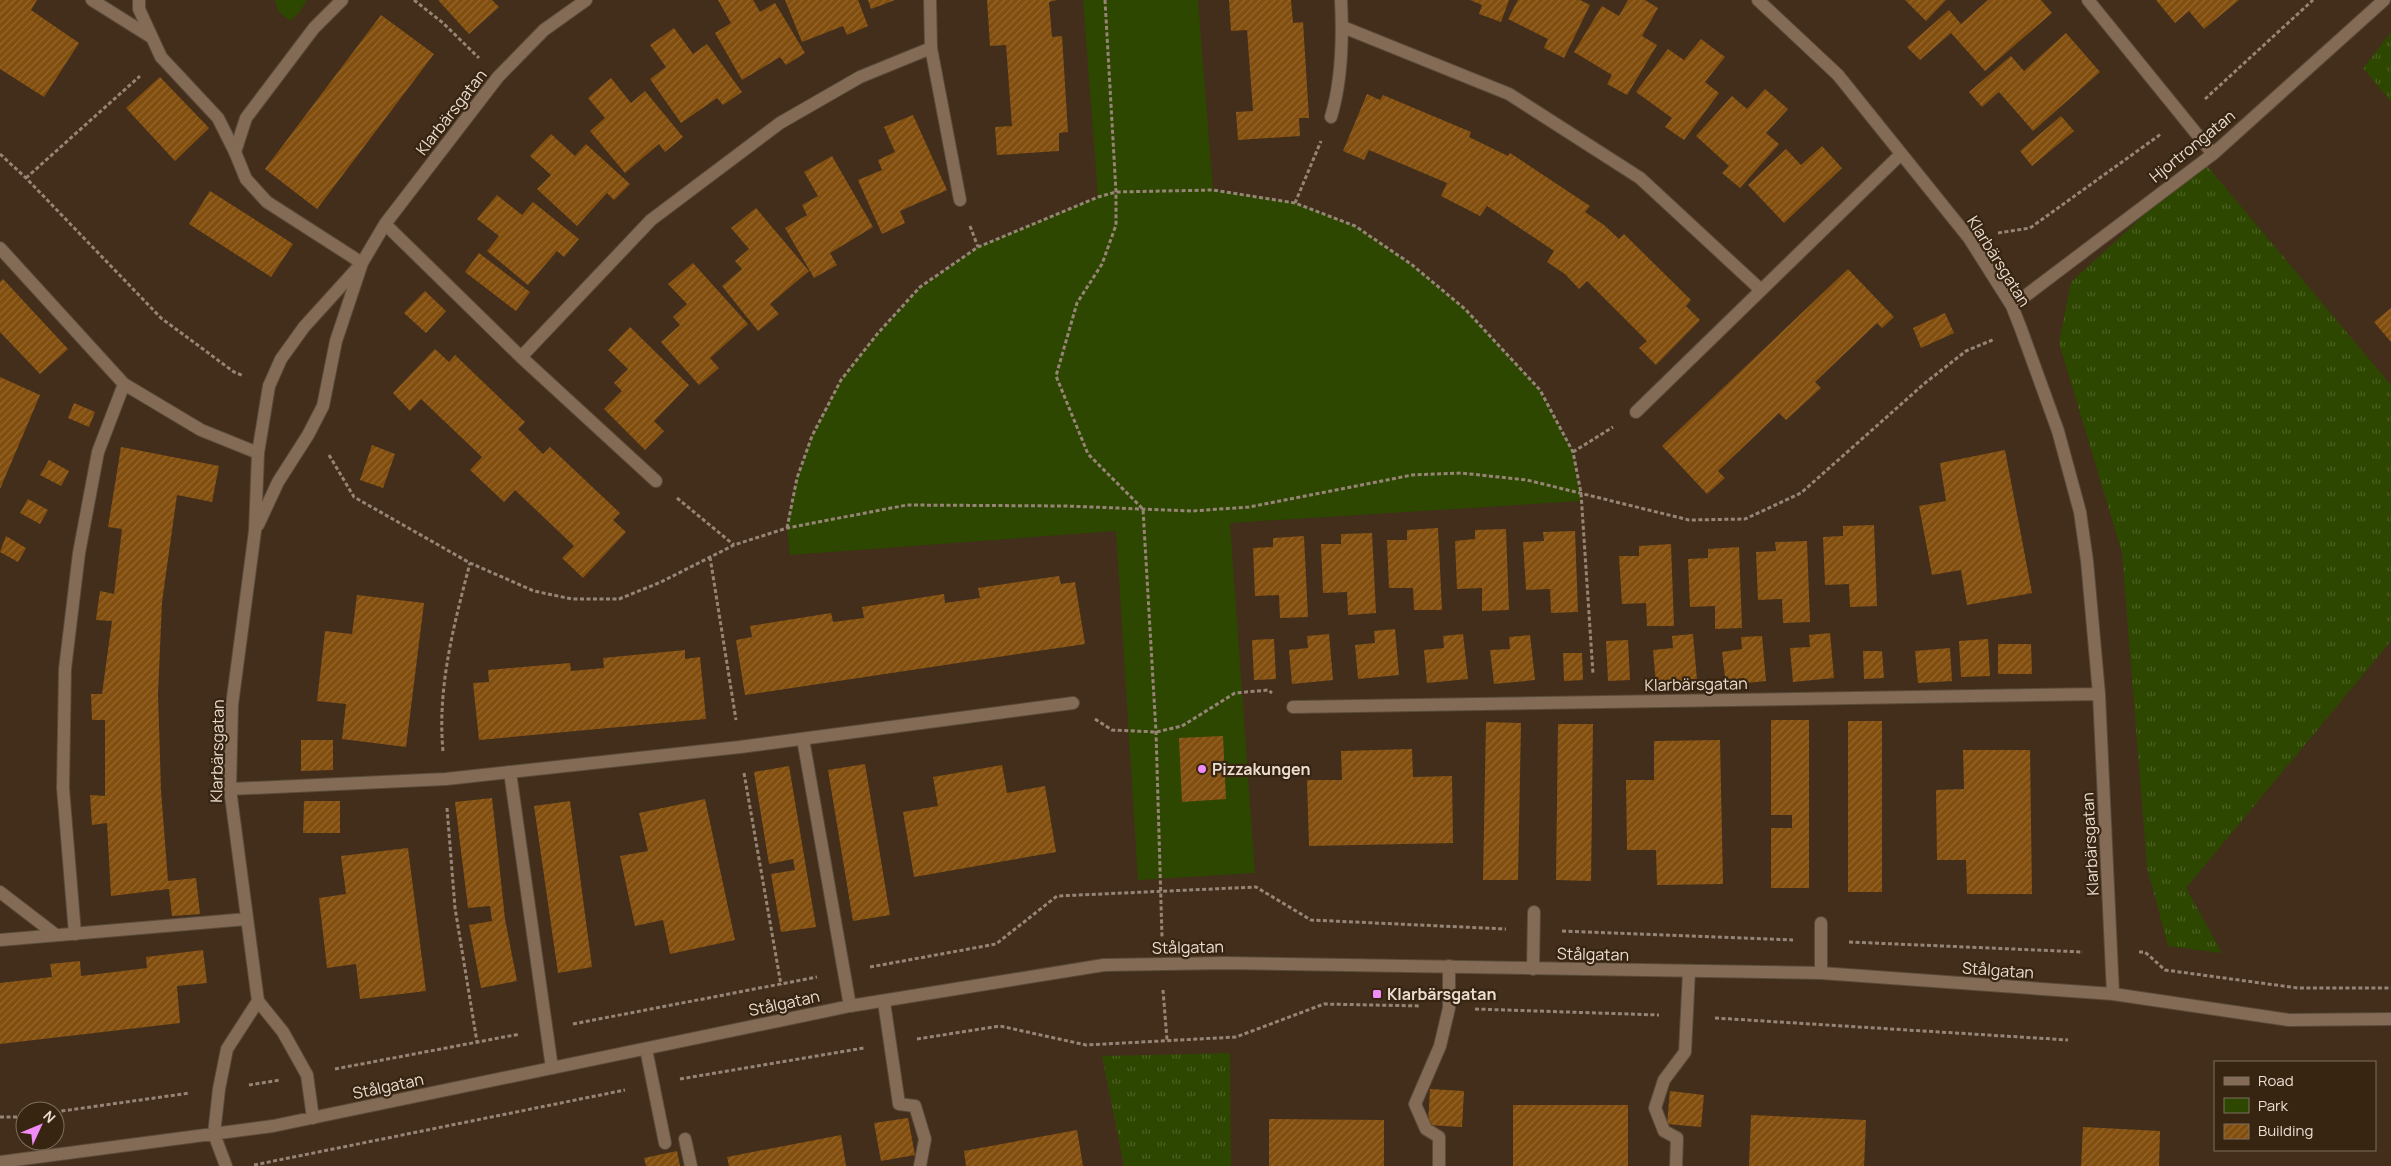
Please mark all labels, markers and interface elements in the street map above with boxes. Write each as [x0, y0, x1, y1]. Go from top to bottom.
street label: Klarbärsgatan [411, 65, 491, 159]
street label: Hjortrongatan [2145, 105, 2239, 187]
street label: Klarbärsgatan [1962, 211, 2036, 311]
street label: Klarbärsgatan [1644, 672, 1748, 696]
street label: Klarbärsgatan [205, 699, 229, 803]
place label: Pizzakungen [1212, 758, 1310, 780]
marker: Pizzakungen [1196, 763, 1208, 775]
street label: Klarbärsgatan [2076, 792, 2104, 896]
street label: Stålgatan [1152, 935, 1224, 959]
street label: Stålgatan [1557, 942, 1629, 966]
street label: Stålgatan [1961, 957, 2035, 983]
place label: Klarbärsgatan [1387, 983, 1496, 1005]
street label: Stålgatan [746, 985, 822, 1021]
marker: Klarbärsgatan [1371, 988, 1383, 1000]
legend [2214, 1061, 2376, 1151]
street label: Stålgatan [350, 1068, 426, 1104]
text: Road [2258, 1070, 2294, 1091]
text: Park [2258, 1095, 2288, 1116]
north arrow [15, 1101, 65, 1151]
text: N [39, 1106, 60, 1127]
text: Building [2258, 1120, 2313, 1141]

